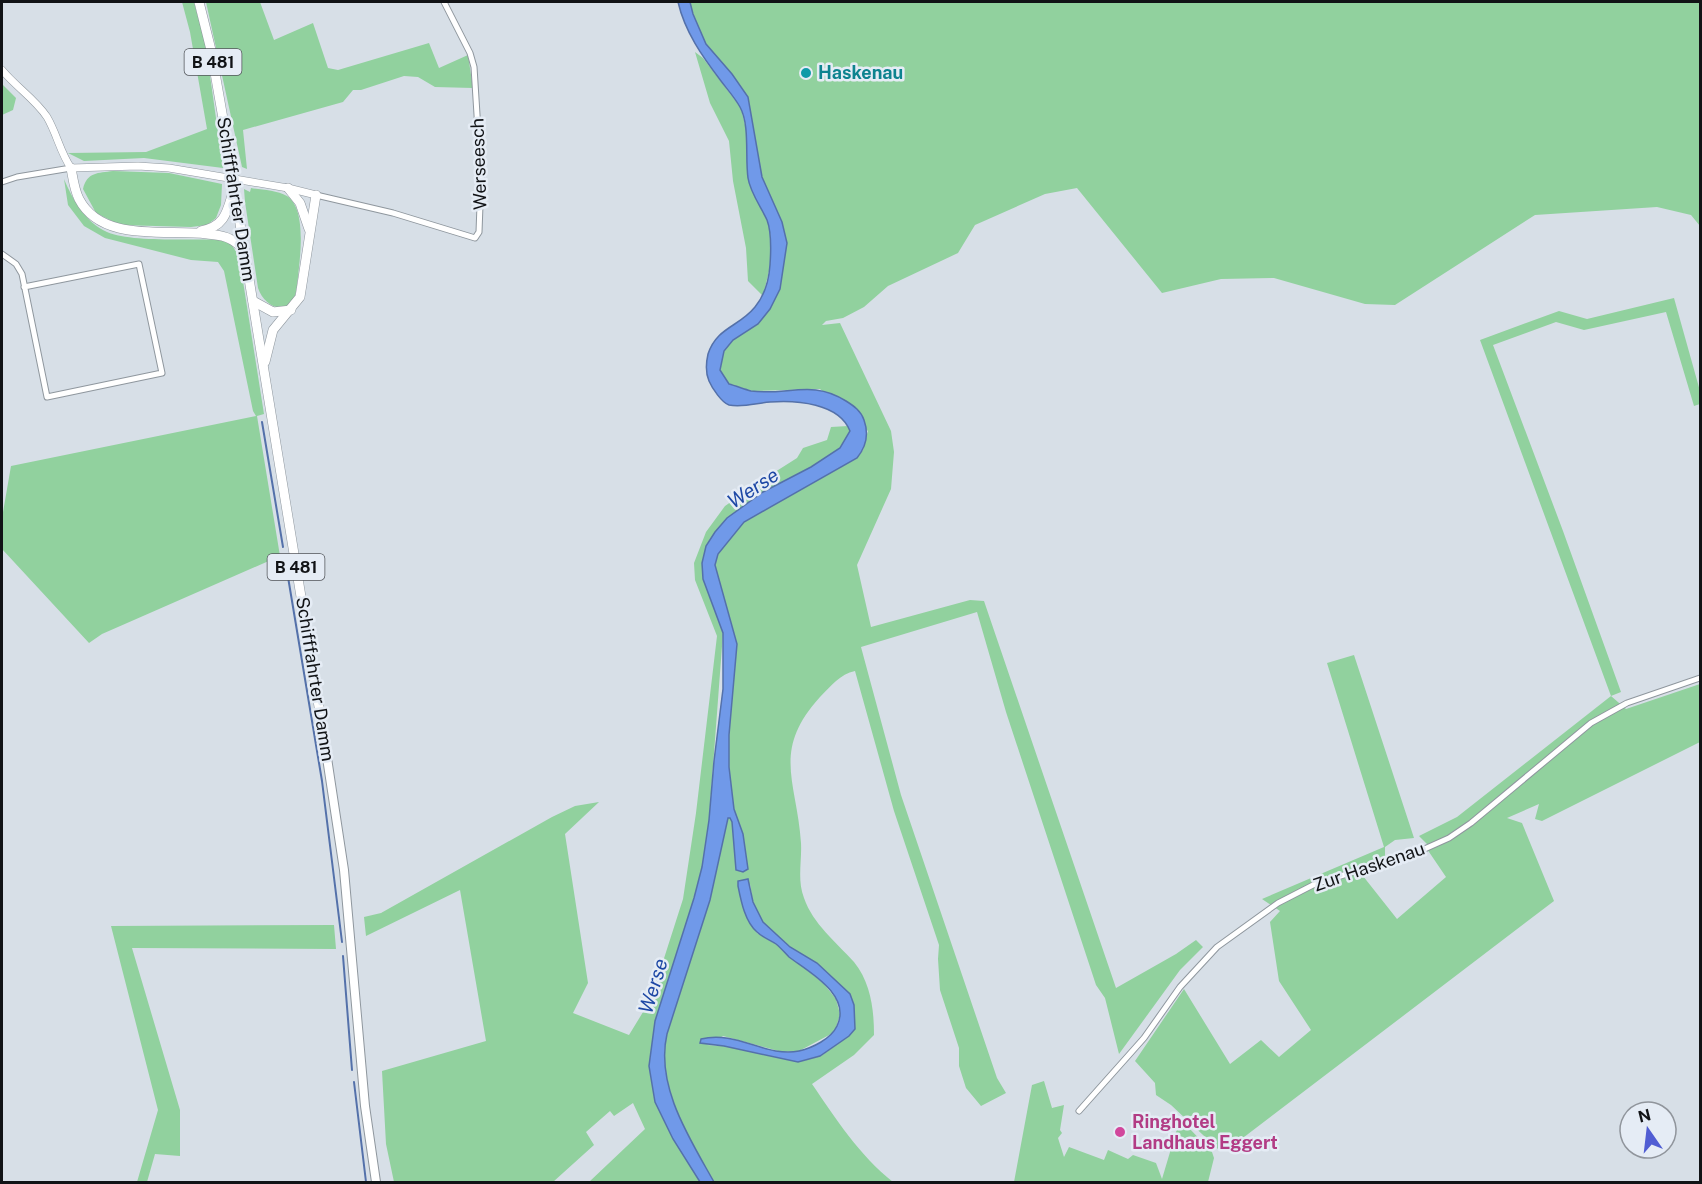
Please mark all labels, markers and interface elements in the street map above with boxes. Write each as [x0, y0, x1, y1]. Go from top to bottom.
road number: B 481 [184, 49, 242, 75]
place label: Haskenau [818, 62, 903, 83]
marker: Haskenau [799, 66, 813, 80]
street label: Schifffahrter Damm [213, 115, 260, 283]
street label: Werseesch [466, 118, 491, 210]
water label: Werse [723, 463, 783, 513]
road number: B 481 [268, 554, 324, 580]
street label: Schifffahrter Damm [292, 595, 339, 763]
street label: Zur Haskenau [1310, 838, 1427, 895]
water label: Werse [633, 955, 673, 1016]
north arrow [1618, 1100, 1678, 1160]
text: N [1636, 1105, 1653, 1127]
place label: Ringhotel Landhaus Eggert [1132, 1111, 1278, 1153]
marker: Ringhotel Landhaus Eggert [1113, 1125, 1127, 1139]

